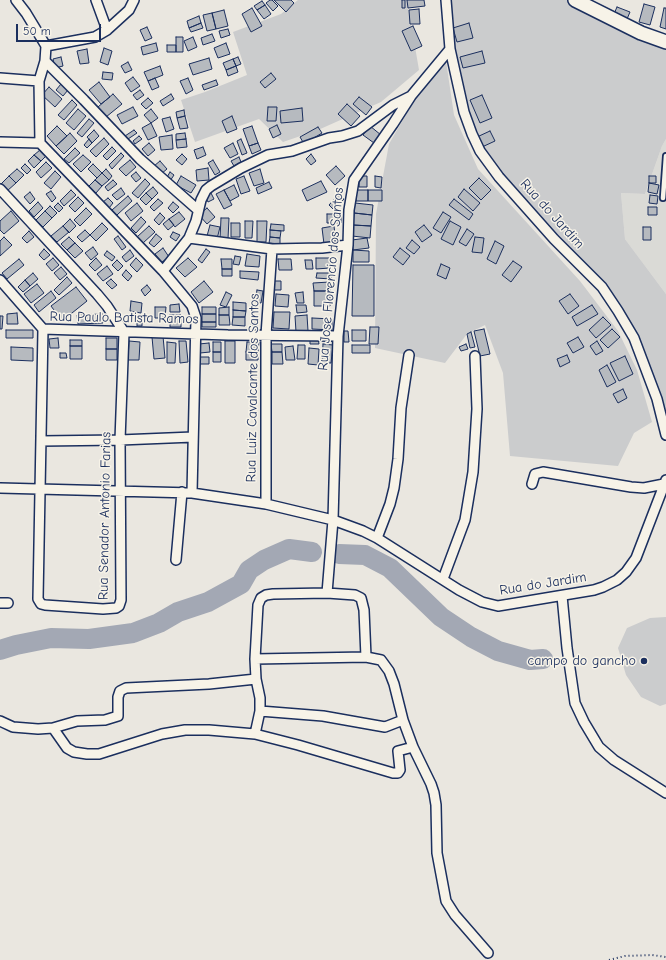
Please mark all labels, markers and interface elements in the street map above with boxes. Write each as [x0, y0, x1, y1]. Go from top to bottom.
scale bar [18, 16, 103, 42]
text: 50 m [23, 24, 51, 38]
street label: Rua do Jardim [516, 176, 588, 252]
street label: Rua Jose Florencio dos Santos [315, 187, 347, 371]
street label: Rua Luiz Cavalcante dos Santos [243, 294, 263, 482]
street label: Rua Paulo Batista Ramos [50, 308, 198, 328]
street label: Rua Senador Antonio Farias [95, 432, 115, 600]
street label: Rua do Jardim [498, 569, 588, 599]
place label: campo do gancho [527, 653, 636, 669]
marker: campo do gancho [639, 656, 649, 666]

